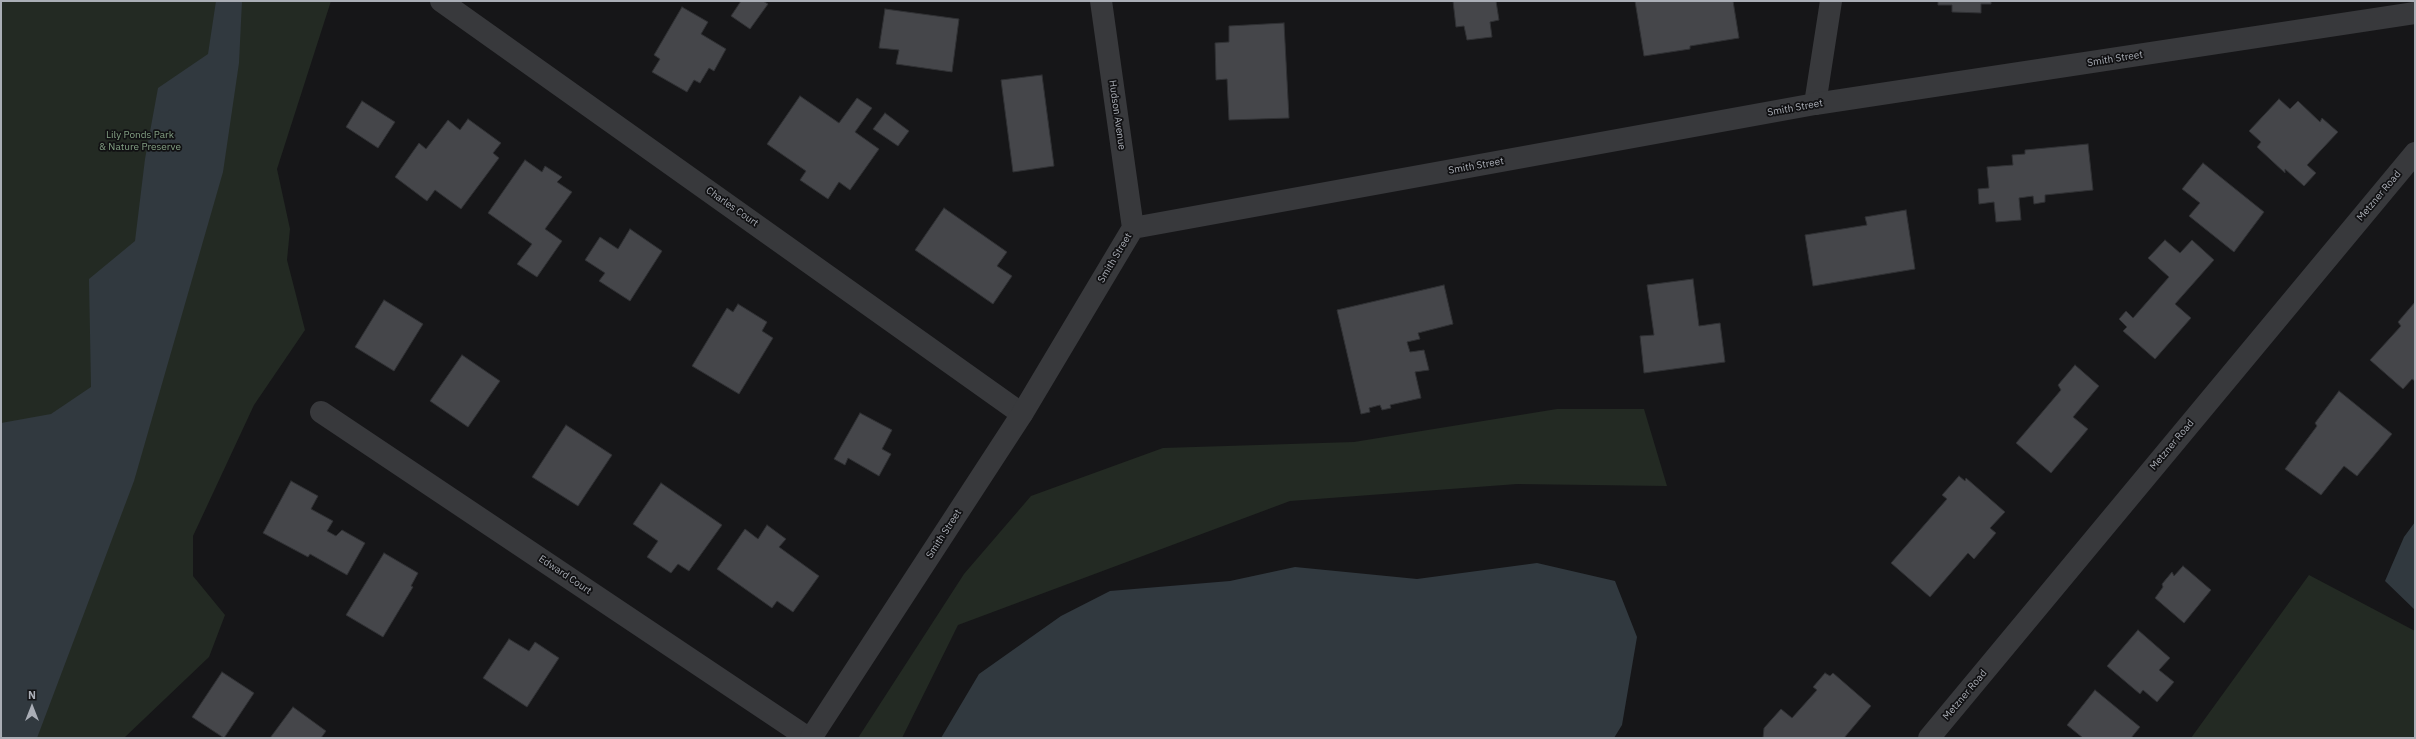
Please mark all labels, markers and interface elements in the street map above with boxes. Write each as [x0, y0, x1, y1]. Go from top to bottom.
street label: Smith Street [2086, 49, 2144, 69]
street label: Hudson Avenue [1106, 79, 1128, 151]
street label: Smith Street [1766, 97, 1824, 119]
park label: Lily Ponds Park & Nature Preserve [99, 129, 181, 152]
street label: Smith Street [1447, 155, 1505, 177]
street label: Metzner Road [2354, 168, 2404, 224]
street label: Charles Court [704, 185, 760, 229]
street label: Smith Street [1095, 231, 1135, 285]
street label: Metzner Road [2147, 417, 2197, 473]
street label: Smith Street [924, 507, 964, 561]
street label: Edward Court [536, 553, 594, 597]
street label: Metzner Road [1940, 667, 1990, 723]
north arrow [12, 687, 52, 727]
text: N [28, 688, 36, 702]

